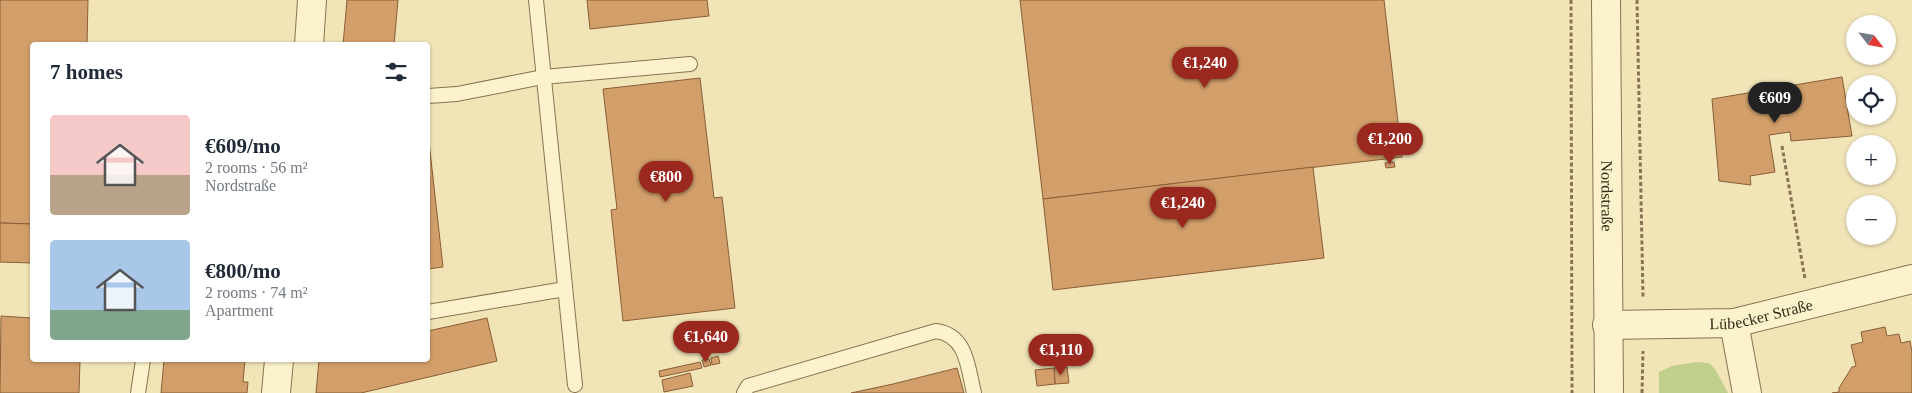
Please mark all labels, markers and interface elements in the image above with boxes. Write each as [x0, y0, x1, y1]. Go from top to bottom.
north arrow [1846, 15, 1896, 65]
map controls [1846, 15, 1896, 245]
pin: €1,240 [1164, 46, 1246, 89]
text: €1,240 [1183, 54, 1227, 71]
icon: filters [382, 58, 410, 86]
text: 7 homes [50, 60, 123, 84]
button: locate [1846, 75, 1896, 125]
pin: €609 [1745, 82, 1805, 124]
text: €609 [1759, 89, 1791, 106]
pin: €1,200 [1349, 122, 1431, 165]
text: €1,200 [1368, 130, 1412, 147]
text: €609/mo [205, 134, 281, 158]
icon: home [90, 135, 150, 195]
button: + [1846, 135, 1896, 185]
text: 2 rooms · 56 m² [205, 159, 308, 176]
pin: €800 [636, 160, 696, 203]
street label: Nordstraße [1599, 160, 1616, 232]
text: €800 [650, 168, 682, 185]
text: Nordstraße [205, 177, 276, 194]
pin: €1,240 [1142, 186, 1224, 229]
text: €1,240 [1161, 194, 1205, 211]
button: − [1846, 195, 1896, 245]
text: €800/mo [205, 259, 281, 283]
icon: home [90, 260, 150, 320]
text: 2 rooms · 74 m² [205, 284, 308, 301]
street label: Lübecker Straße [1709, 295, 1814, 332]
text: Apartment [205, 302, 273, 319]
pin: €1,640 [665, 320, 747, 363]
text: €1,640 [684, 328, 728, 345]
pin: €1,110 [1020, 334, 1102, 376]
text: €1,110 [1039, 341, 1083, 358]

